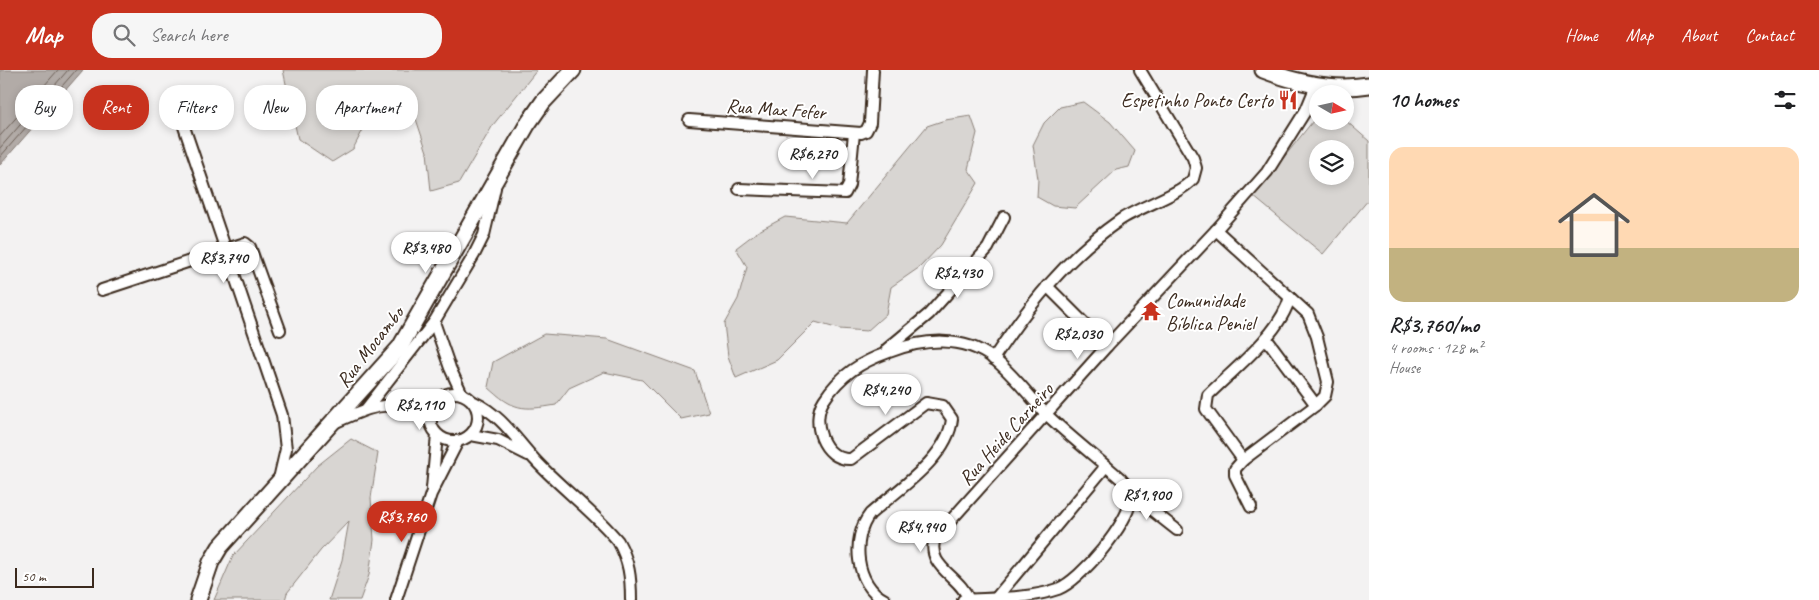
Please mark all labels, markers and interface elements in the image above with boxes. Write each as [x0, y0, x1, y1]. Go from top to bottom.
search box [92, 13, 442, 58]
text: Map [25, 20, 62, 50]
icon: search [110, 21, 138, 49]
text: Search here [150, 23, 228, 47]
text: Home [1565, 24, 1598, 46]
text: Map [1626, 24, 1653, 46]
text: About [1681, 24, 1717, 46]
text: Contact [1745, 24, 1794, 46]
chip: Buy [15, 85, 73, 130]
chip: Rent [83, 85, 149, 130]
chip: Filters [159, 85, 234, 130]
chip: New [244, 85, 306, 130]
chip: Apartment [316, 85, 418, 130]
north arrow [1309, 85, 1354, 130]
map controls [1309, 85, 1354, 185]
icon: filters [1771, 86, 1799, 114]
text: 10 homes [1389, 87, 1458, 113]
place label: Espetinho Ponto Certo [1121, 88, 1274, 113]
restaurant icon: Espetinho Ponto Certo [1277, 89, 1299, 111]
street label: Rua Max Fefer [725, 93, 828, 125]
pin: R$6,270 [767, 138, 859, 180]
button: layers [1309, 140, 1354, 185]
text: R$6,270 [789, 144, 837, 164]
icon: home [1549, 180, 1639, 270]
pin: R$3,480 [380, 232, 472, 274]
text: R$3,480 [402, 238, 450, 258]
pin: R$3,740 [178, 242, 270, 284]
text: R$3,740 [200, 248, 248, 268]
pin: R$2,430 [912, 256, 1004, 299]
text: R$2,430 [934, 263, 982, 283]
place label: Comunidade Bíblica Peniel [1166, 288, 1258, 336]
street label: Rua Mocambo [331, 300, 411, 392]
temple icon: Comunidade Bíblica Peniel [1140, 300, 1162, 322]
text: R$3,760/mo [1389, 312, 1479, 338]
pin: R$2,030 [1032, 318, 1124, 360]
text: R$2,030 [1054, 324, 1102, 344]
text: 4 rooms · 128 m² [1389, 338, 1483, 358]
text: House [1389, 358, 1420, 378]
pin: R$4,240 [840, 374, 932, 416]
street label: Rua Heide Carneiro [953, 377, 1059, 491]
text: R$4,240 [862, 380, 910, 400]
pin: R$2,110 [374, 388, 466, 431]
text: R$2,110 [396, 395, 444, 415]
pin: R$1,900 [1101, 478, 1193, 521]
text: R$1,900 [1123, 485, 1171, 505]
pin: R$3,760 [356, 500, 448, 543]
text: R$3,760 [378, 507, 426, 527]
pin: R$4,940 [875, 510, 967, 553]
text: R$4,940 [897, 517, 945, 537]
scale bar [15, 565, 94, 588]
text: 50 m [22, 568, 46, 585]

